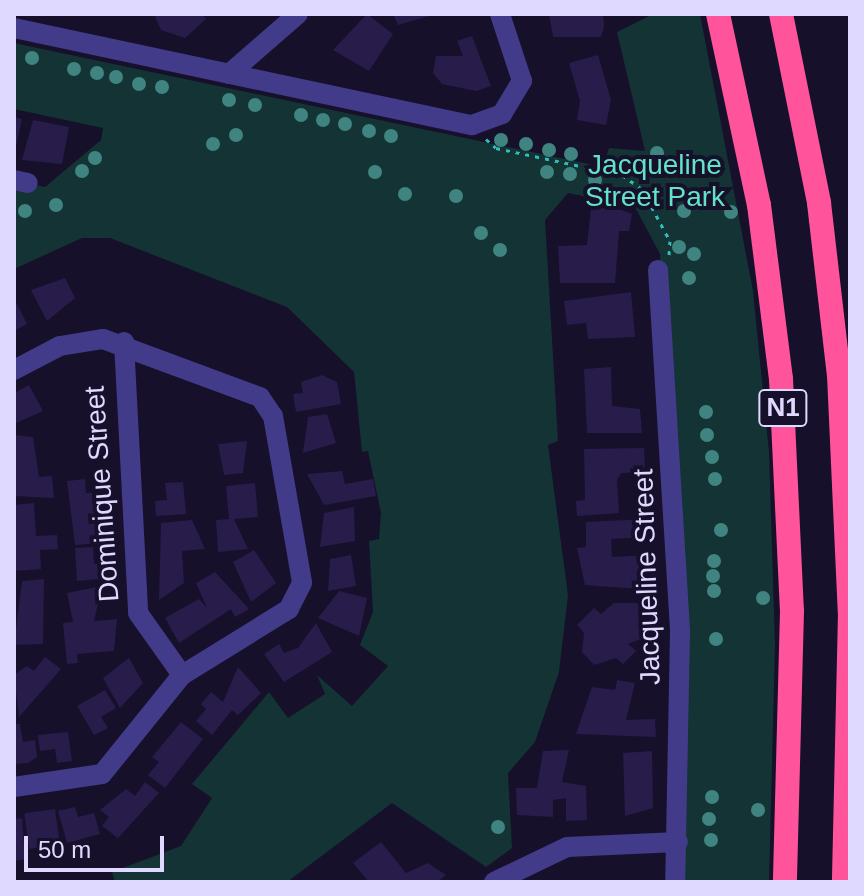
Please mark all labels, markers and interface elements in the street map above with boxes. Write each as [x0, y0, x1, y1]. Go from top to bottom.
park label: Jacqueline Street Park [585, 148, 725, 214]
street label: Dominique Street [78, 385, 126, 603]
road number: N1 [757, 386, 809, 430]
street label: Jacqueline Street [626, 468, 668, 686]
scale bar [28, 820, 168, 870]
text: 50 m [38, 836, 91, 863]

